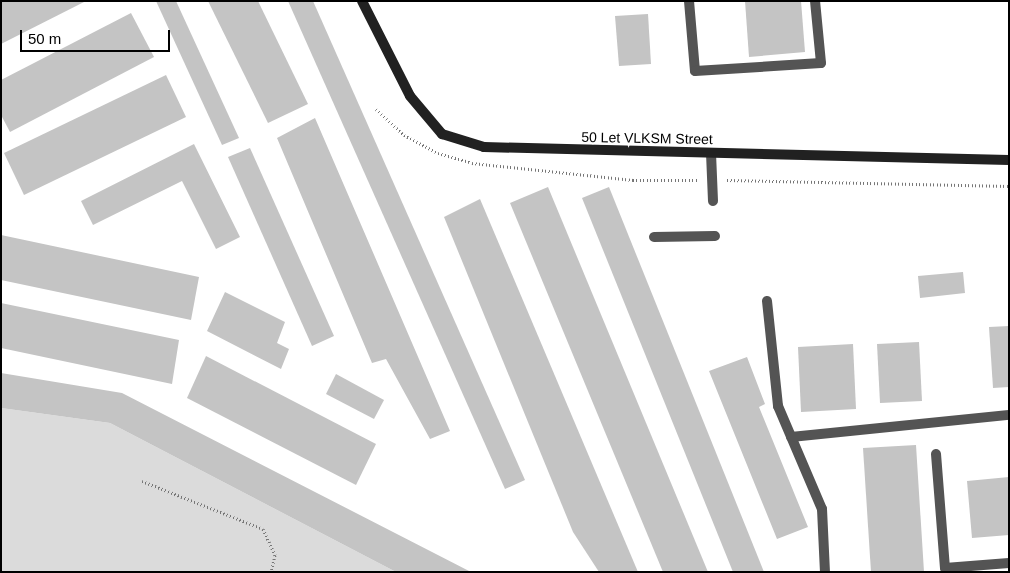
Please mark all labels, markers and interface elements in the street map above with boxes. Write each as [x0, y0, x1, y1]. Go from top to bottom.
scale bar [22, 20, 172, 52]
text: 50 m [28, 30, 61, 47]
street label: 50 Let VLKSM Street [581, 128, 713, 148]

